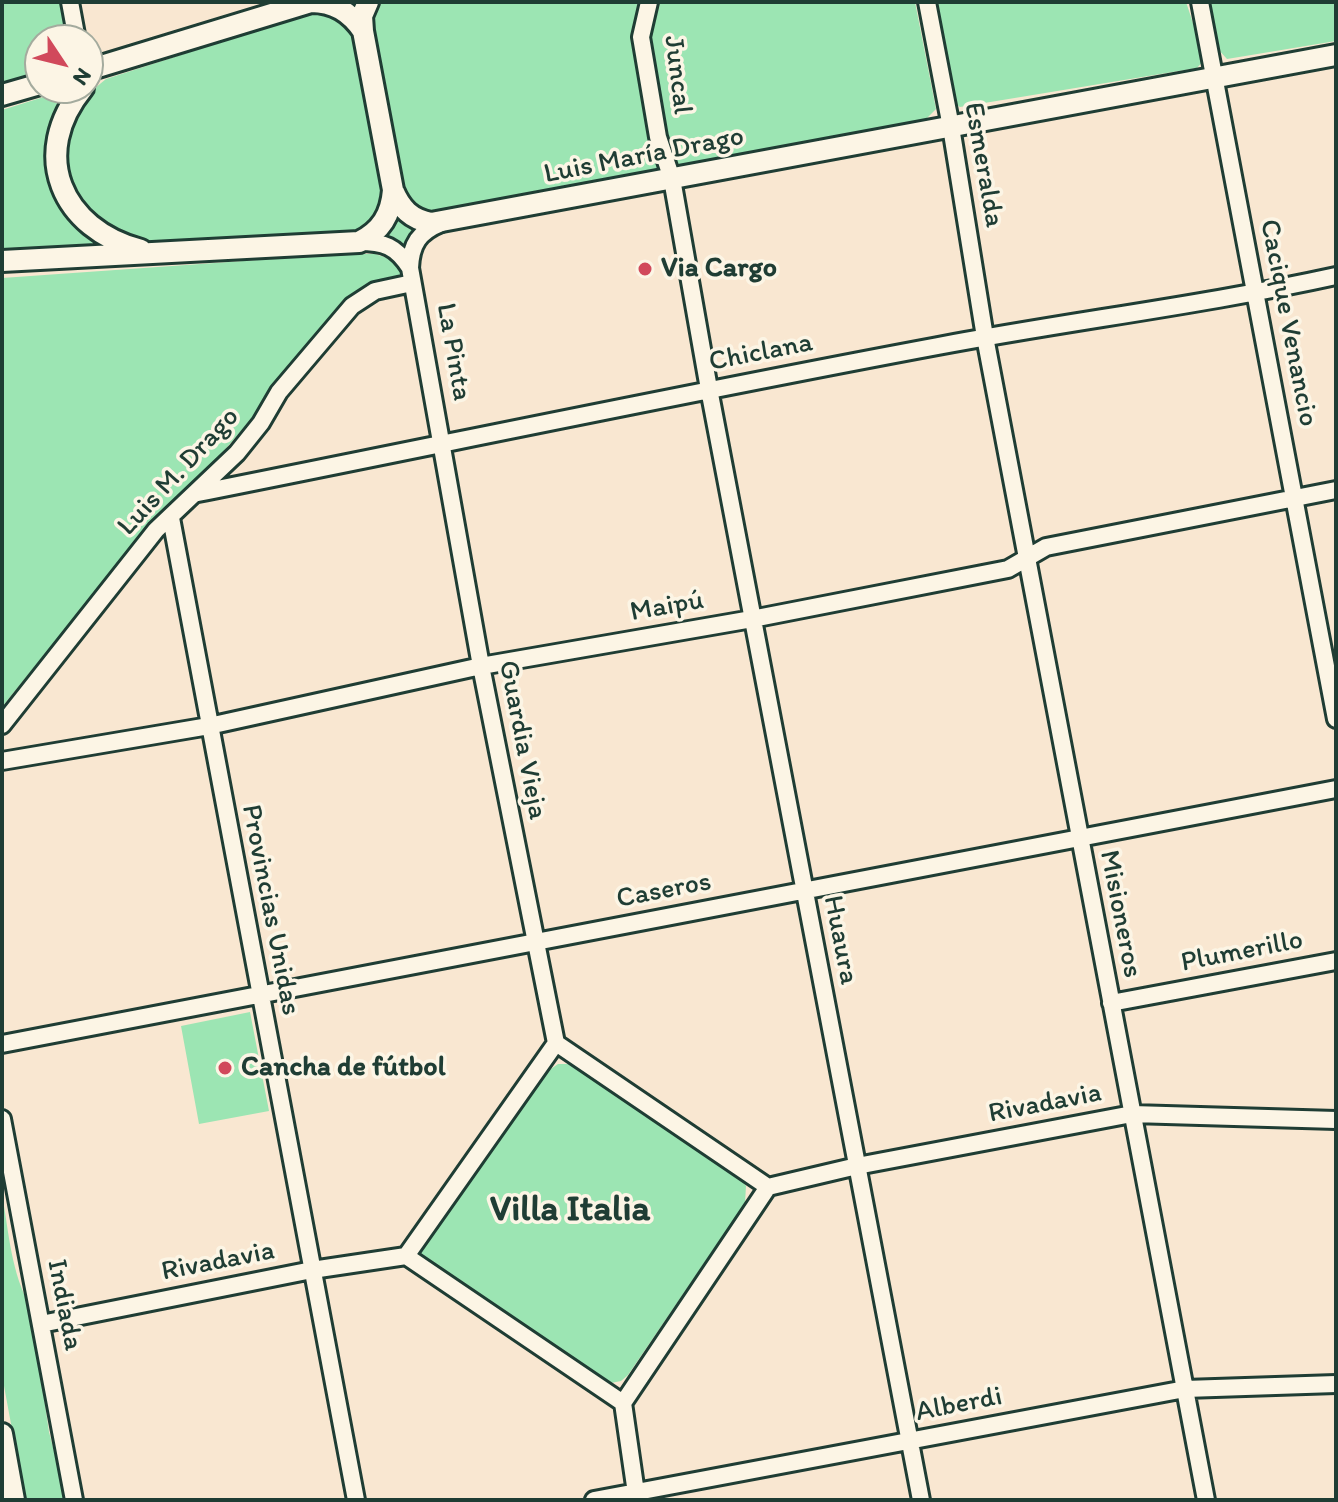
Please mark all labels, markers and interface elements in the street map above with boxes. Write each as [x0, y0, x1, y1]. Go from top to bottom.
north arrow [24, 24, 104, 104]
street label: Juncal [655, 34, 699, 116]
text: N [67, 63, 98, 91]
street label: Esmeralda [956, 100, 1010, 230]
street label: Luis María Drago [541, 120, 747, 192]
street label: Cacique Venancio [1251, 217, 1325, 429]
place label: Via Cargo [661, 252, 777, 286]
marker: Via Cargo [636, 260, 654, 278]
street label: La Pinta [428, 301, 478, 403]
street label: Chiclana [706, 326, 816, 380]
street label: Luis M. Drago [111, 401, 247, 543]
street label: Maipú [628, 584, 706, 630]
street label: Guardia Vieja [490, 658, 554, 822]
street label: Provincias Unidas [233, 802, 307, 1018]
street label: Misioneros [1091, 847, 1149, 981]
street label: Caseros [614, 865, 714, 917]
street label: Huaura [815, 893, 865, 987]
street label: Plumerillo [1178, 924, 1306, 980]
place label: Cancha de fútbol [241, 1051, 446, 1085]
marker: Cancha de fútbol [216, 1059, 234, 1077]
street label: Rivadavia [986, 1077, 1104, 1131]
district label: Villa Italia [490, 1189, 650, 1233]
street label: Rivadavia [159, 1235, 277, 1289]
street label: Indiada [39, 1257, 89, 1353]
street label: Alberdi [913, 1380, 1005, 1430]

